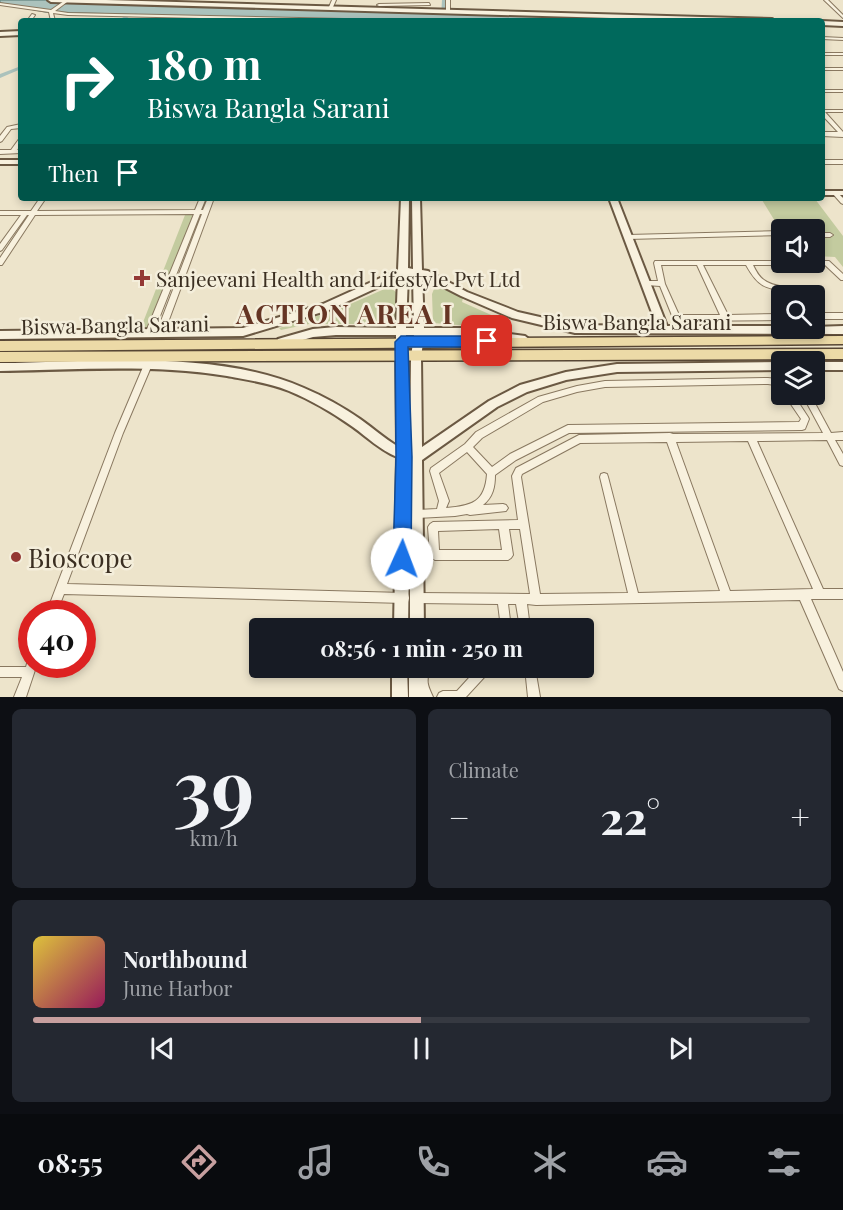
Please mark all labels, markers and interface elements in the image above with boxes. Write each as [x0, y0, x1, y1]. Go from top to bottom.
text: 180 m [147, 35, 262, 91]
icon: right [48, 42, 126, 120]
text: Biswa Bangla Sarani [147, 89, 390, 125]
icon: arrive [111, 156, 144, 189]
text: Then [48, 158, 99, 188]
map controls [771, 219, 825, 405]
button: sound [771, 219, 825, 273]
place label: Sanjeevani Health and Lifestyle Pvt Ltd [156, 264, 521, 292]
marker: Sanjeevani Health and Lifestyle Pvt Ltd [133, 269, 151, 287]
button: search [771, 285, 825, 339]
district label: ACTION AREA I [235, 295, 454, 331]
street label: Biswa Bangla Sarani [543, 307, 731, 335]
street label: Biswa Bangla Sarani [20, 308, 210, 340]
pin [461, 315, 512, 366]
icon: arrive [470, 324, 503, 357]
button: layers [771, 351, 825, 405]
position arrow [370, 527, 434, 591]
place label: Bioscope [28, 540, 133, 575]
marker: Bioscope [9, 550, 23, 564]
speed limit sign: 40 [18, 600, 96, 678]
text: 08:56 · 1 min · 250 m [320, 633, 523, 663]
text: 39 [173, 733, 254, 837]
text: Climate [449, 756, 519, 783]
text: 22° [600, 786, 660, 846]
text: − [449, 794, 470, 838]
text: + [791, 794, 810, 838]
text: km/h [190, 824, 238, 851]
text: Northbound [123, 944, 248, 974]
text: June Harbor [123, 974, 233, 1001]
icon: previous [146, 1032, 179, 1065]
icon: pause [405, 1032, 438, 1065]
icon: next [664, 1032, 697, 1065]
icon: directions [178, 1141, 220, 1183]
icon: music [295, 1141, 337, 1183]
icon: phone [412, 1141, 454, 1183]
icon: climate [529, 1141, 571, 1183]
icon: car [646, 1141, 688, 1183]
icon: filters [763, 1141, 805, 1183]
text: 08:55 [38, 1144, 103, 1180]

